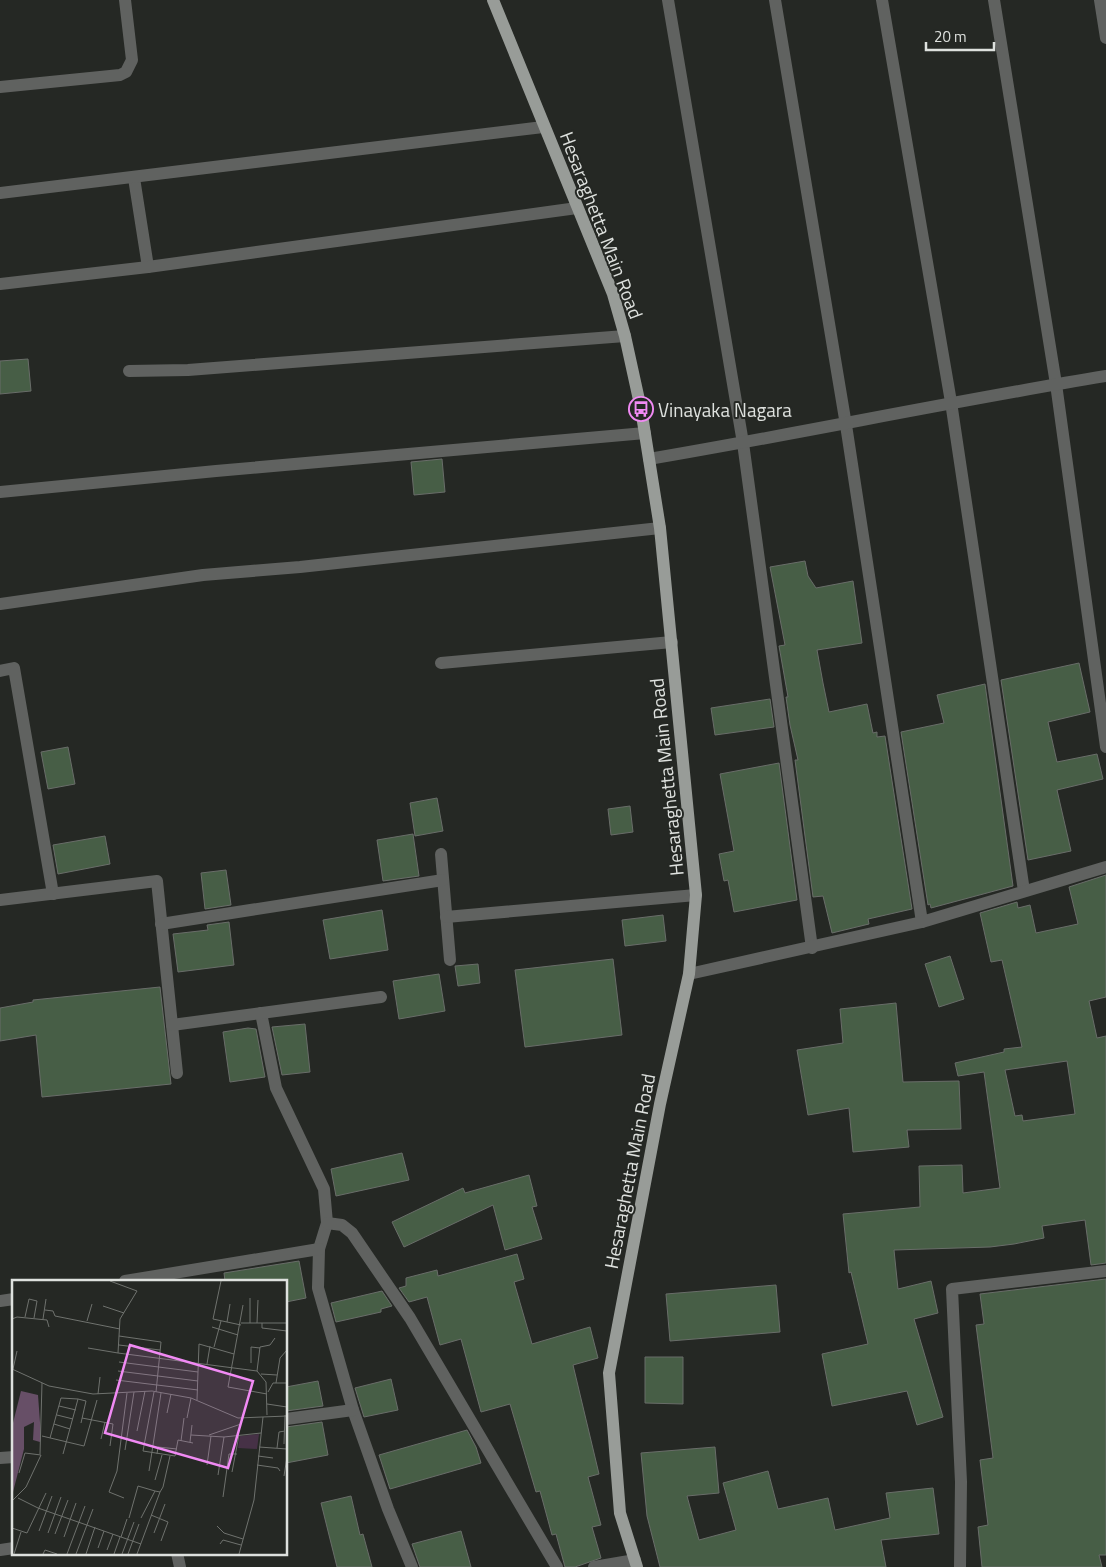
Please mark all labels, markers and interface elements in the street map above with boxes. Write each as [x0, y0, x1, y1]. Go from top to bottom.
scale bar [926, 20, 994, 52]
text: 20 m [934, 25, 967, 48]
street label: Hesaraghetta Main Road [553, 127, 651, 323]
place label: Vinayaka Nagara [658, 395, 792, 424]
bus stop icon: Vinayaka Nagara [628, 396, 654, 422]
street label: Hesaraghetta Main Road [641, 677, 691, 877]
street label: Hesaraghetta Main Road [596, 1071, 662, 1271]
inset map [12, 1280, 288, 1554]

